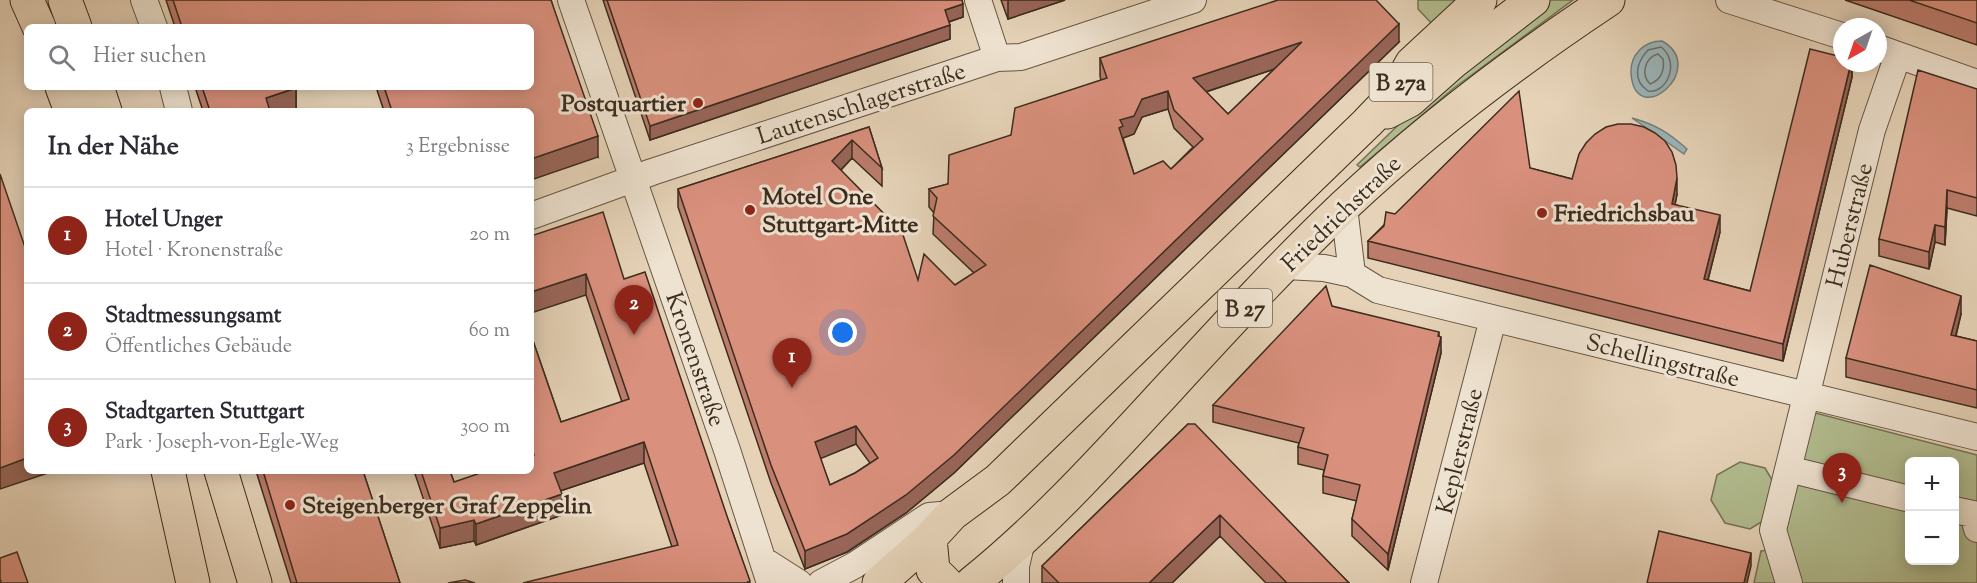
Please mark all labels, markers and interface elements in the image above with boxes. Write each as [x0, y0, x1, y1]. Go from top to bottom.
north arrow [1833, 18, 1887, 72]
search box [24, 24, 534, 90]
icon: search [45, 41, 78, 74]
text: Hier suchen [93, 41, 207, 73]
street label: Lautenschlagerstraße [753, 55, 970, 155]
road number: B 27a [1370, 63, 1432, 101]
place label: Postquartier [561, 88, 687, 122]
marker: Postquartier [691, 96, 705, 110]
text: In der Nähe [48, 129, 179, 166]
text: 3 Ergebnisse [406, 133, 510, 162]
street label: Friedrichstraße [1275, 148, 1410, 281]
street label: Huberstraße [1819, 160, 1883, 291]
place label: Motel One Stuttgart-Mitte [762, 181, 919, 243]
place label: Friedrichsbau [1554, 198, 1695, 232]
marker: Motel One Stuttgart-Mitte [743, 203, 757, 217]
text: Hotel Unger [105, 205, 223, 237]
marker: Friedrichsbau [1535, 206, 1549, 220]
text: 1 [64, 221, 71, 250]
text: 20 m [469, 221, 510, 250]
text: Hotel · Kronenstraße [105, 237, 283, 266]
pin: 2 [614, 286, 654, 335]
street label: Kronenstraße [655, 288, 733, 431]
road number: B 27 [1218, 289, 1272, 327]
text: Stadtmessungsamt [105, 301, 281, 333]
text: 2 [63, 317, 72, 346]
text: 60 m [469, 317, 510, 346]
your location [828, 318, 857, 347]
street label: Schellingstraße [1582, 326, 1743, 397]
text: Öffentliches Gebäude [105, 333, 292, 362]
pin: 1 [772, 338, 812, 388]
street label: Keplerstraße [1429, 385, 1493, 518]
text: Stadtgarten Stuttgart [105, 397, 304, 429]
text: 3 [63, 413, 72, 442]
text: 300 m [460, 413, 510, 442]
text: Park · Joseph-von-Egle-Weg [105, 429, 339, 458]
pin: 3 [1822, 454, 1862, 503]
map controls [1905, 457, 1959, 565]
button: + [1905, 457, 1959, 511]
place label: Steigenberger Graf Zeppelin [302, 490, 593, 524]
marker: Steigenberger Graf Zeppelin [283, 498, 297, 512]
button: − [1905, 511, 1959, 565]

